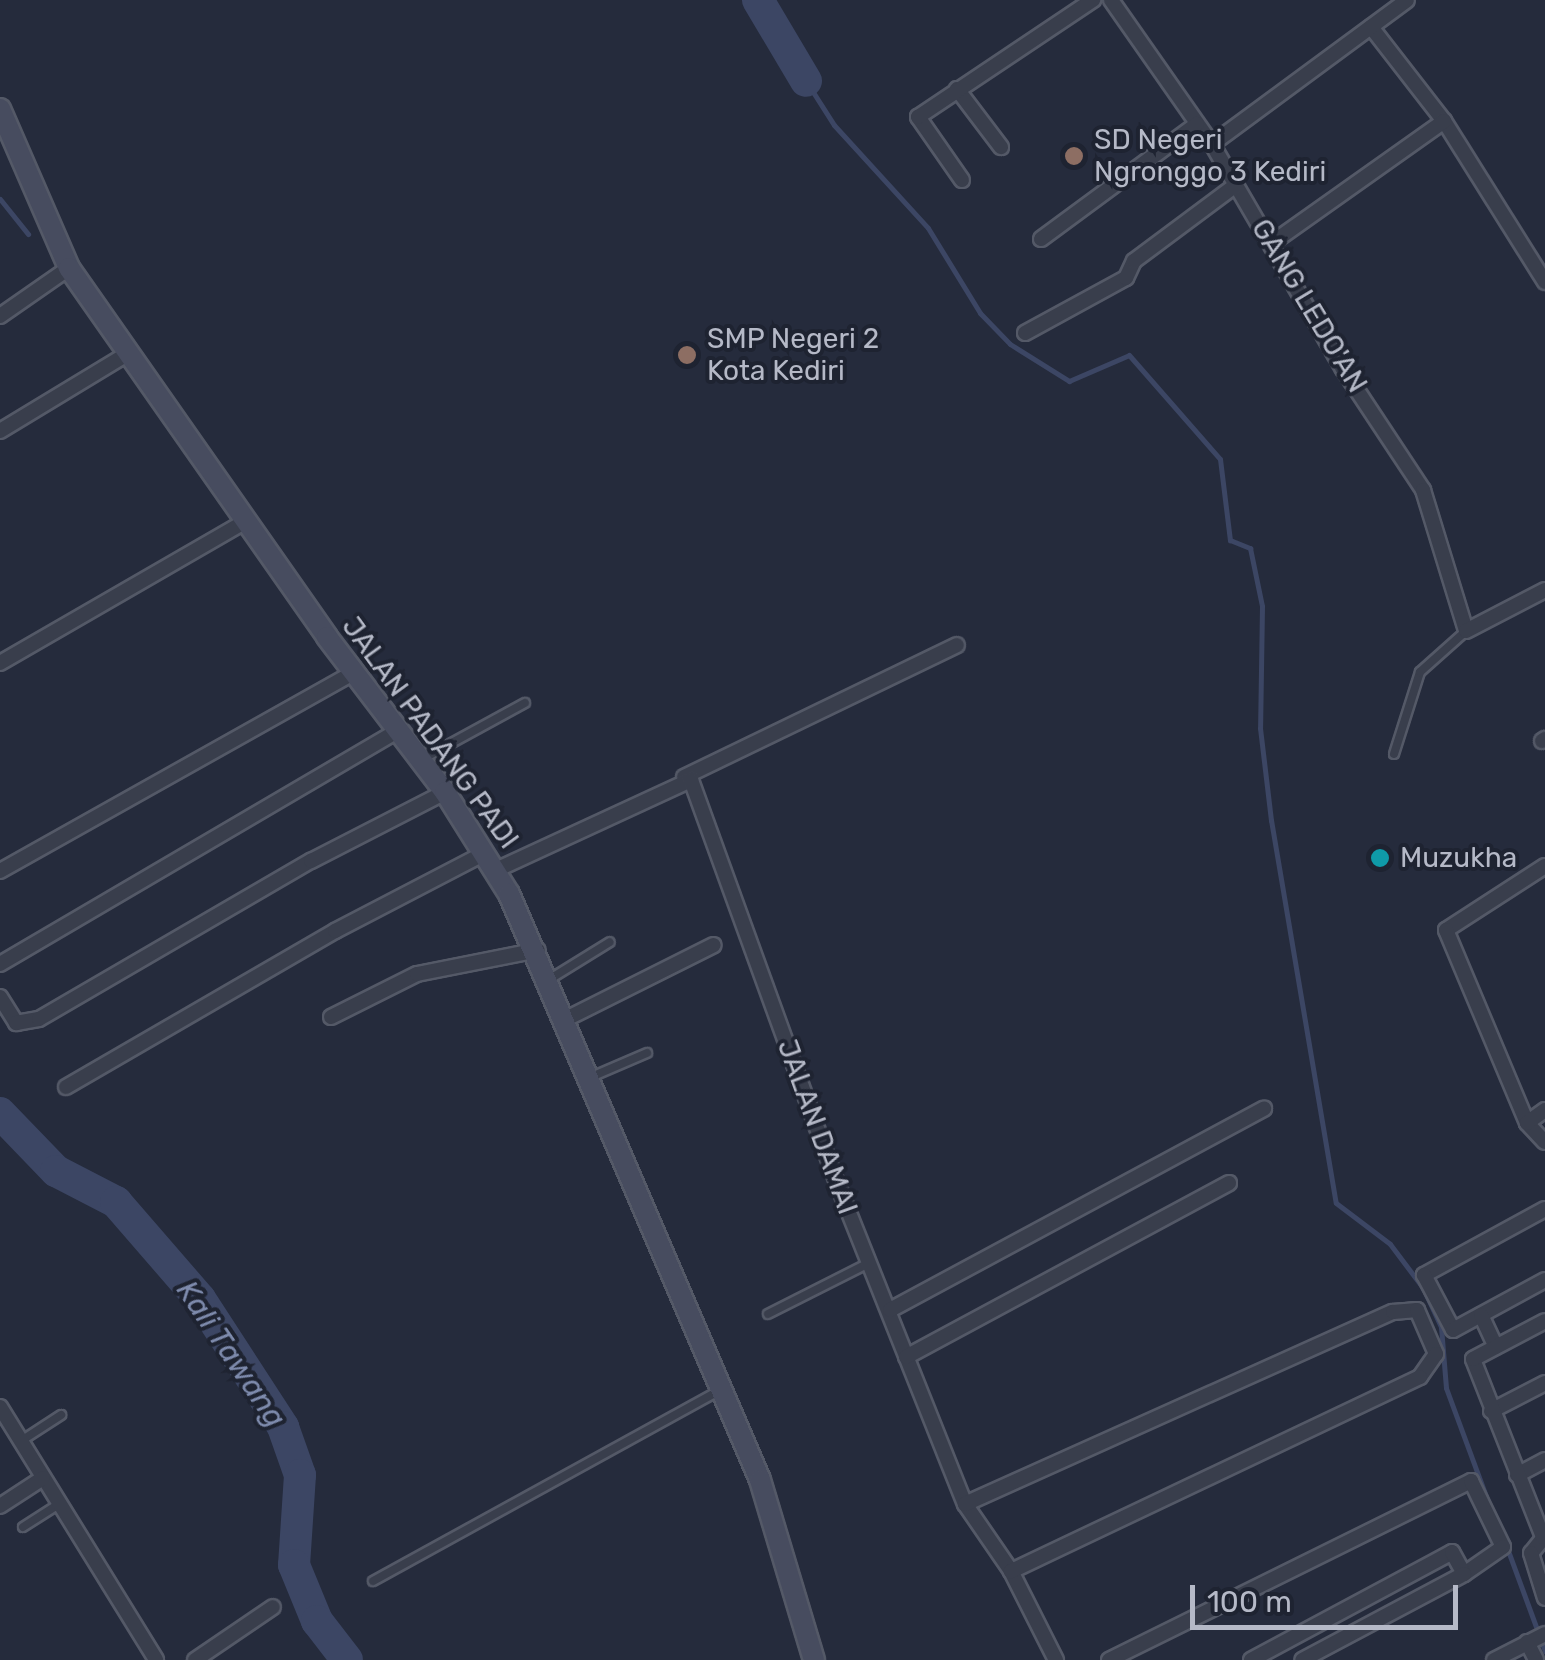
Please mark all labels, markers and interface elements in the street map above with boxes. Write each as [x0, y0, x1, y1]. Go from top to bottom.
place label: SD Negeri Ngronggo 3 Kediri [1094, 123, 1326, 189]
marker: SD Negeri Ngronggo 3 Kediri [1063, 145, 1085, 167]
street label: GANG LEDO'AN [1244, 213, 1374, 399]
place label: SMP Negeri 2 Kota Kediri [707, 322, 880, 388]
marker: SMP Negeri 2 Kota Kediri [676, 344, 698, 366]
street label: JALAN PADANG PADI [335, 611, 525, 855]
place label: Muzukha [1400, 841, 1517, 875]
marker: Muzukha [1369, 847, 1391, 869]
street label: JALAN DAMAI [770, 1035, 864, 1219]
water label: Kali Tawang [169, 1274, 293, 1434]
scale bar [1195, 1565, 1462, 1627]
text: 100 m [1207, 1584, 1292, 1620]

